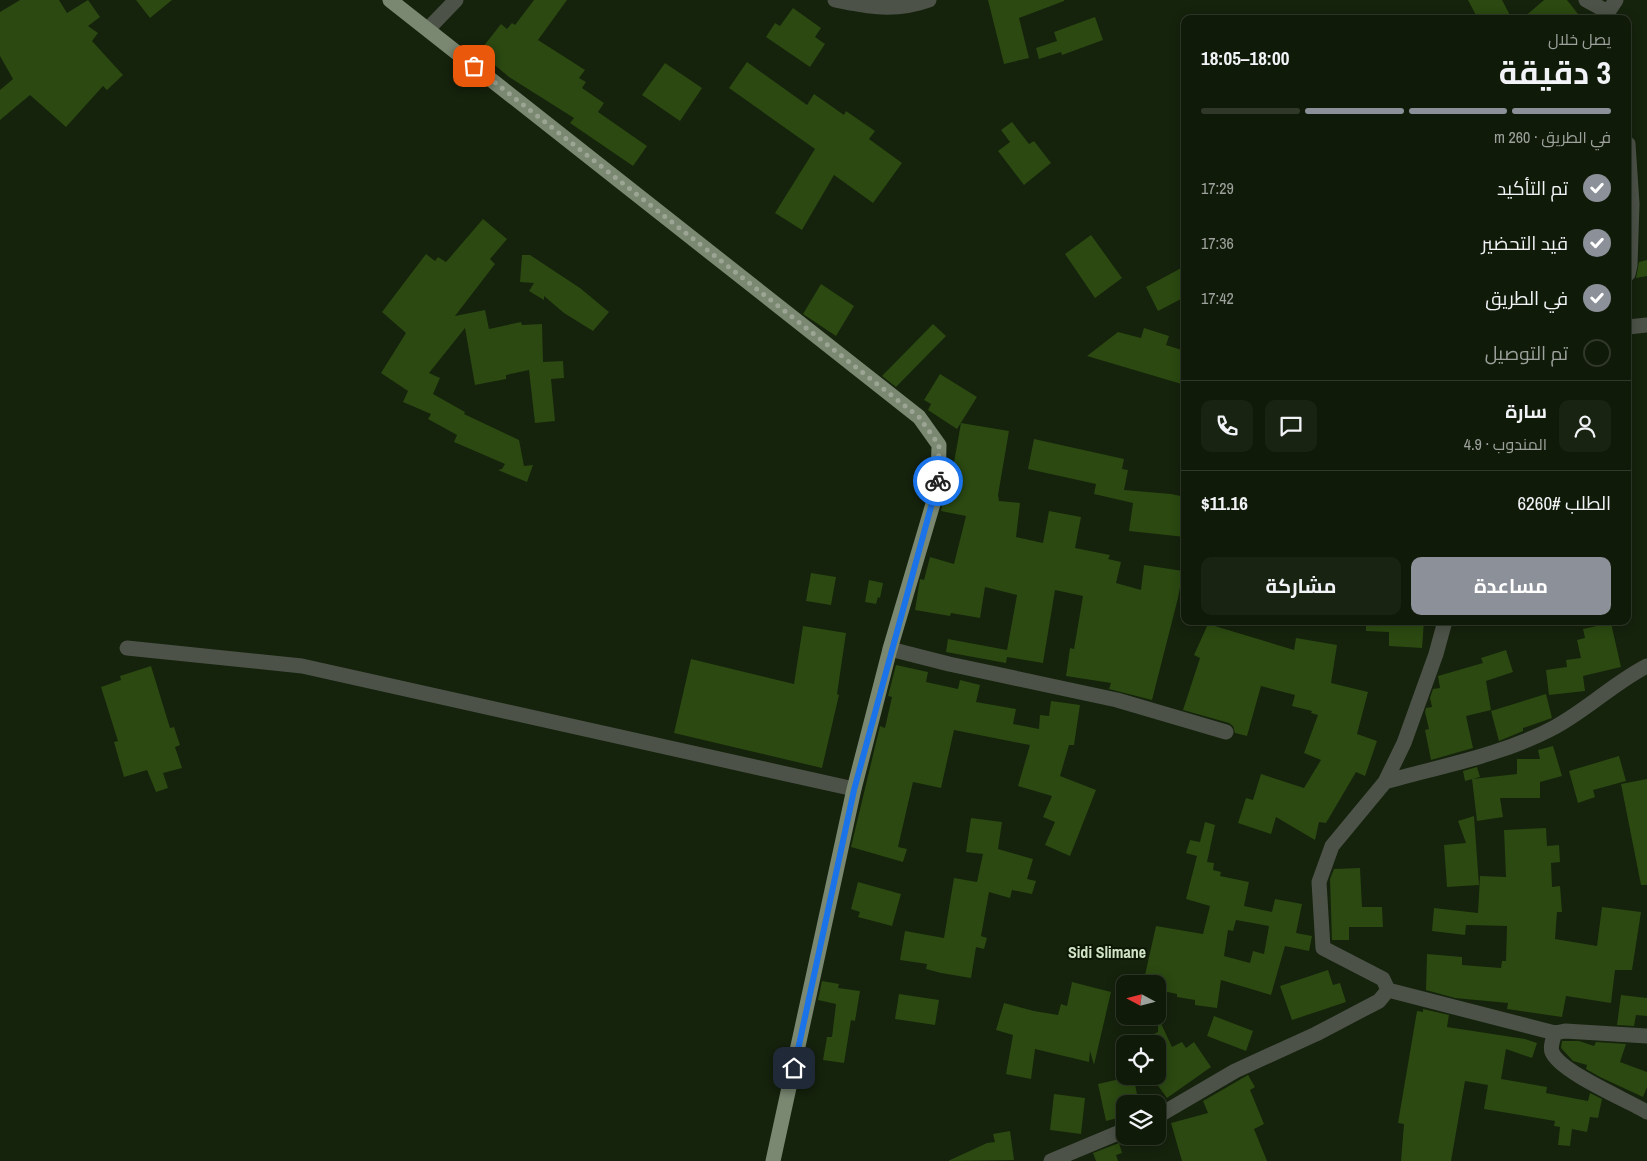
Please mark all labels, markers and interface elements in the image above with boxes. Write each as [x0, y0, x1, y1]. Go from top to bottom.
text: يصل خلال [1548, 28, 1611, 50]
pin [453, 45, 495, 87]
text: 18:00–18:05 [1201, 45, 1289, 71]
text: 3 دقيقة [1499, 51, 1611, 94]
icon: bag [460, 52, 488, 80]
text: في الطريق · 260 m [1494, 126, 1611, 148]
icon: check [1583, 174, 1611, 202]
text: تم التأكيد [1497, 175, 1568, 201]
text: 17:29 [1201, 177, 1234, 199]
icon: check [1583, 229, 1611, 257]
text: قيد التحضير [1482, 230, 1568, 256]
text: 17:36 [1201, 232, 1234, 254]
icon: check [1583, 284, 1611, 312]
text: في الطريق [1485, 285, 1568, 311]
text: 17:42 [1201, 287, 1234, 309]
text: تم التوصيل [1485, 340, 1568, 366]
text: سارة [1505, 398, 1547, 424]
button: phone [1201, 400, 1253, 452]
button: chat [1265, 400, 1317, 452]
button: person [1559, 400, 1611, 452]
text: المندوب · 4.9 [1464, 433, 1547, 455]
courier [913, 456, 963, 506]
icon: bike [924, 467, 952, 495]
text: $11.16 [1201, 490, 1248, 516]
text: الطلب #6260 [1517, 490, 1611, 516]
button: مشاركة [1201, 557, 1401, 615]
button: مساعدة [1411, 557, 1611, 615]
district label: Sidi Slimane [1068, 941, 1146, 963]
north arrow [1116, 975, 1166, 1025]
map controls [1116, 975, 1166, 1145]
button: locate [1116, 1035, 1166, 1085]
pin [773, 1047, 815, 1089]
icon: home [780, 1054, 808, 1082]
button: layers [1116, 1095, 1166, 1145]

